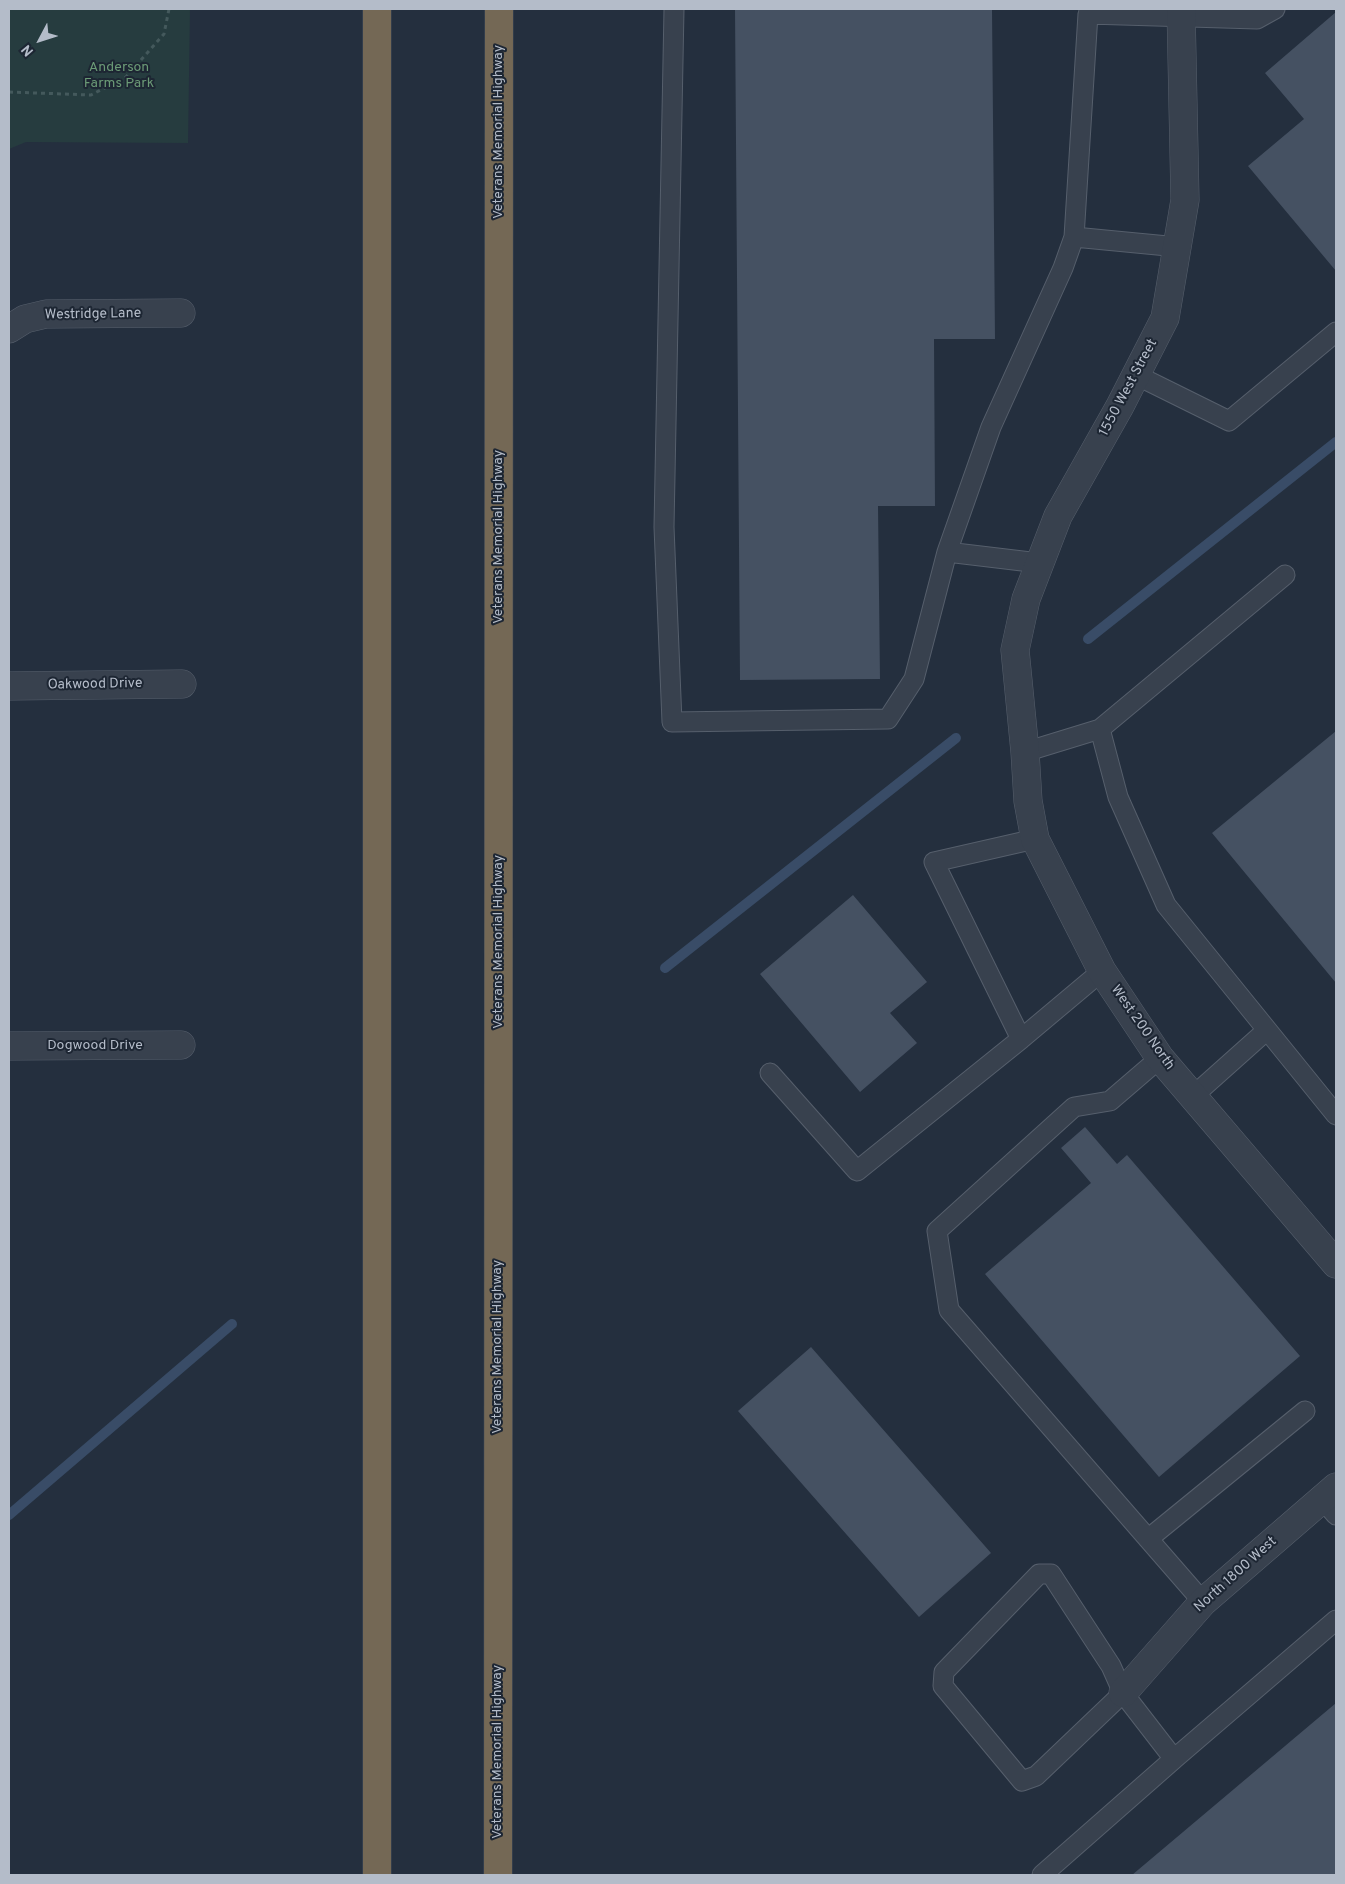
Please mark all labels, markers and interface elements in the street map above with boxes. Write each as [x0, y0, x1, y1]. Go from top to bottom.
north arrow [15, 15, 65, 65]
text: N [18, 41, 38, 59]
street label: Veterans Memorial Highway [491, 45, 507, 219]
park label: Anderson Farms Park [84, 60, 154, 92]
street label: Westridge Lane [45, 306, 141, 324]
street label: 1550 West Street [1096, 337, 1162, 439]
street label: Veterans Memorial Highway [491, 450, 507, 624]
street label: Oakwood Drive [47, 676, 143, 694]
street label: Veterans Memorial Highway [491, 855, 507, 1029]
street label: West 200 North [1106, 982, 1178, 1074]
street label: Dogwood Drive [47, 1038, 143, 1054]
street label: Veterans Memorial Highway [490, 1260, 506, 1434]
street label: North 1800 West [1191, 1534, 1281, 1616]
street label: Veterans Memorial Highway [490, 1665, 506, 1839]

